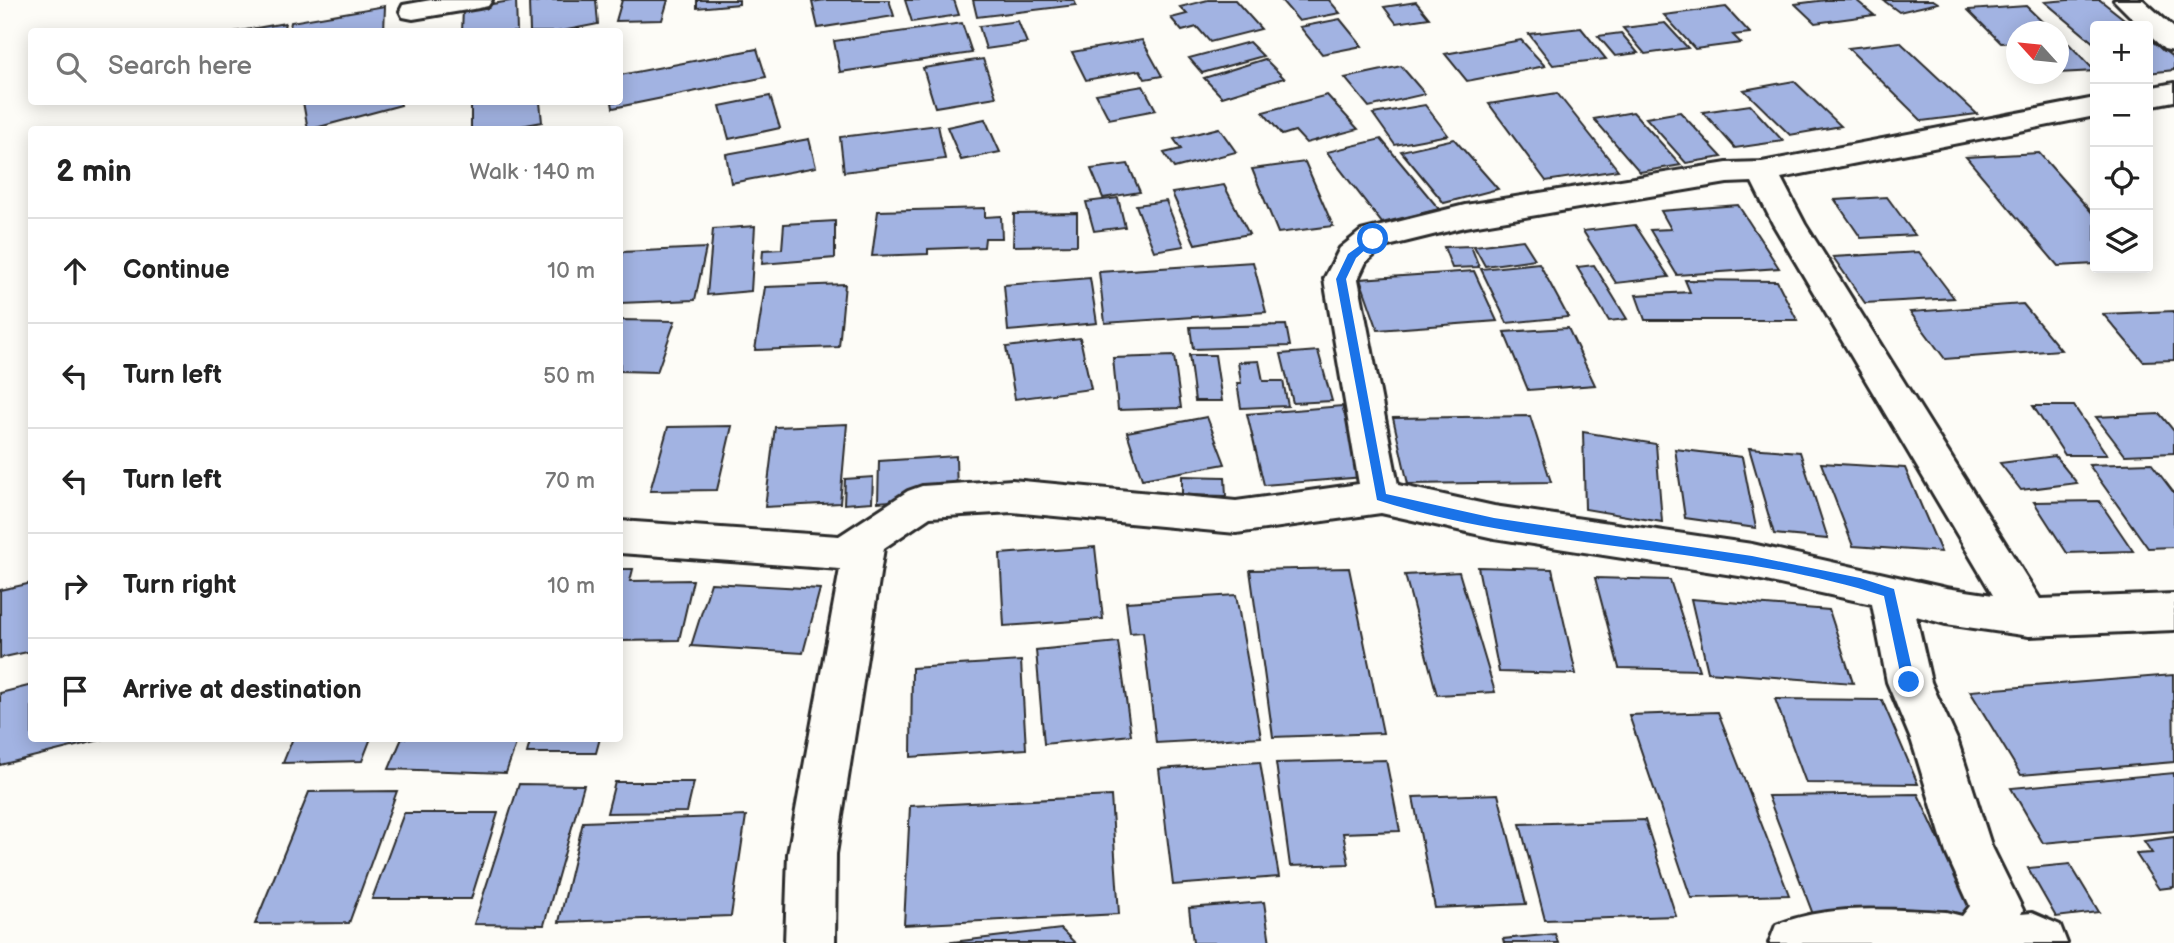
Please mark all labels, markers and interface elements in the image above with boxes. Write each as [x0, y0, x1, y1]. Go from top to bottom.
north arrow [2006, 21, 2069, 84]
map controls [2090, 21, 2153, 273]
button: + [2090, 21, 2153, 84]
search box [28, 28, 623, 105]
icon: search [52, 48, 90, 86]
text: Search here [108, 51, 252, 82]
button: − [2090, 84, 2153, 147]
button: locate [2090, 147, 2153, 210]
text: 2 min [56, 154, 132, 190]
text: Walk · 140 m [469, 158, 595, 186]
button: layers [2090, 210, 2153, 273]
route start [1357, 223, 1388, 254]
icon: ahead [56, 252, 94, 290]
text: Continue [123, 255, 230, 286]
text: 10 m [547, 257, 595, 285]
icon: left [56, 357, 94, 395]
text: Turn left [123, 360, 222, 391]
text: 50 m [543, 362, 595, 390]
icon: left [56, 462, 94, 500]
text: Turn left [123, 465, 222, 496]
text: 70 m [545, 467, 595, 495]
icon: right [56, 567, 94, 605]
text: Turn right [123, 570, 236, 601]
text: 10 m [547, 572, 595, 600]
route end [1893, 666, 1924, 697]
icon: arrive [56, 672, 94, 710]
text: Arrive at destination [123, 675, 362, 706]

